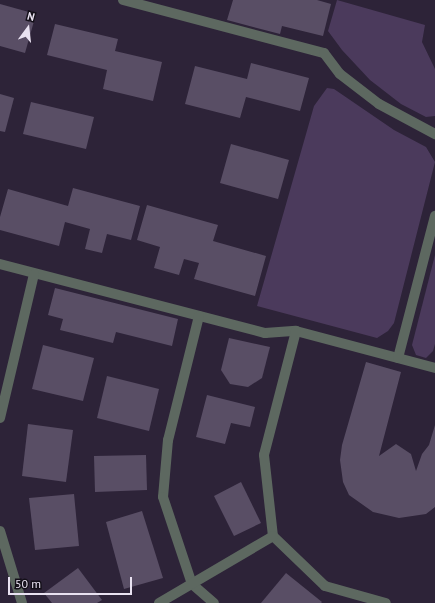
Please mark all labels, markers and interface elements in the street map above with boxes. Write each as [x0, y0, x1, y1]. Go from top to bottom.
north arrow [8, 8, 48, 48]
text: N [26, 9, 36, 24]
scale bar [10, 569, 134, 595]
text: 50 m [15, 576, 41, 591]

